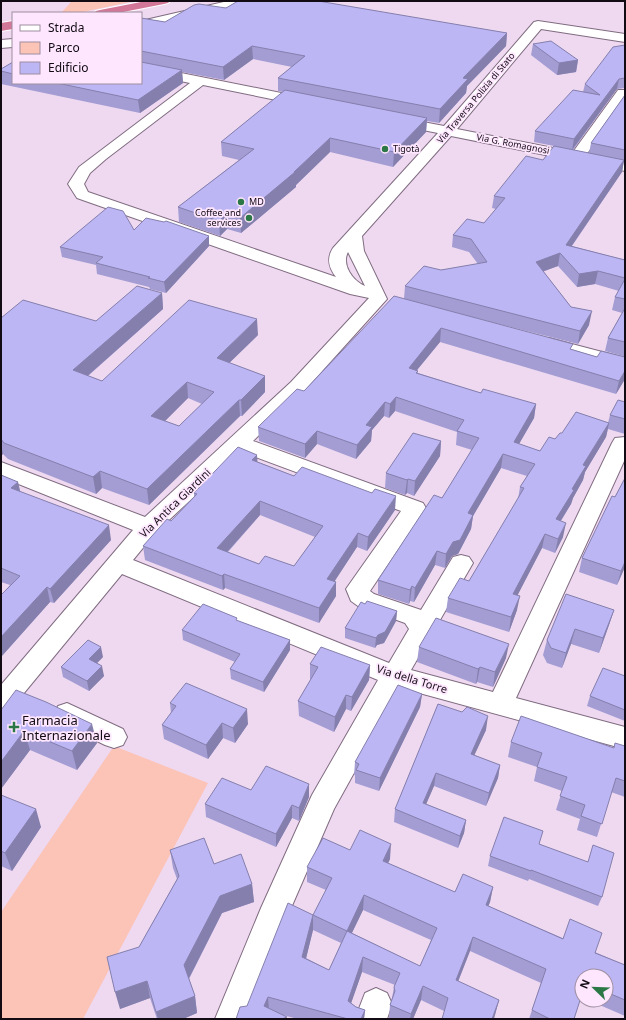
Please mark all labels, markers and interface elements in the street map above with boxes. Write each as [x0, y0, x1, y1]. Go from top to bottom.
legend [12, 12, 142, 84]
text: Strada [48, 19, 84, 36]
text: Parco [48, 39, 80, 56]
street label: Via Traversa Polizia di Stato [434, 49, 518, 146]
text: Edificio [48, 59, 89, 76]
street label: Via G. Romagnosi [475, 130, 551, 157]
place label: Tigotà [393, 142, 420, 155]
marker: Tigotà [380, 144, 390, 154]
place label: MD [249, 195, 264, 208]
marker: MD [236, 197, 246, 207]
place label: Coffee and services [195, 206, 241, 229]
marker: Coffee and services [244, 213, 254, 223]
street label: Via Antica Giardini [136, 465, 214, 541]
street label: Via della Torre [375, 661, 449, 696]
place label: Farmacia Internazionale [22, 711, 111, 744]
marker: Farmacia Internazionale [9, 722, 19, 732]
north arrow [574, 968, 614, 1008]
text: N [576, 977, 593, 991]

